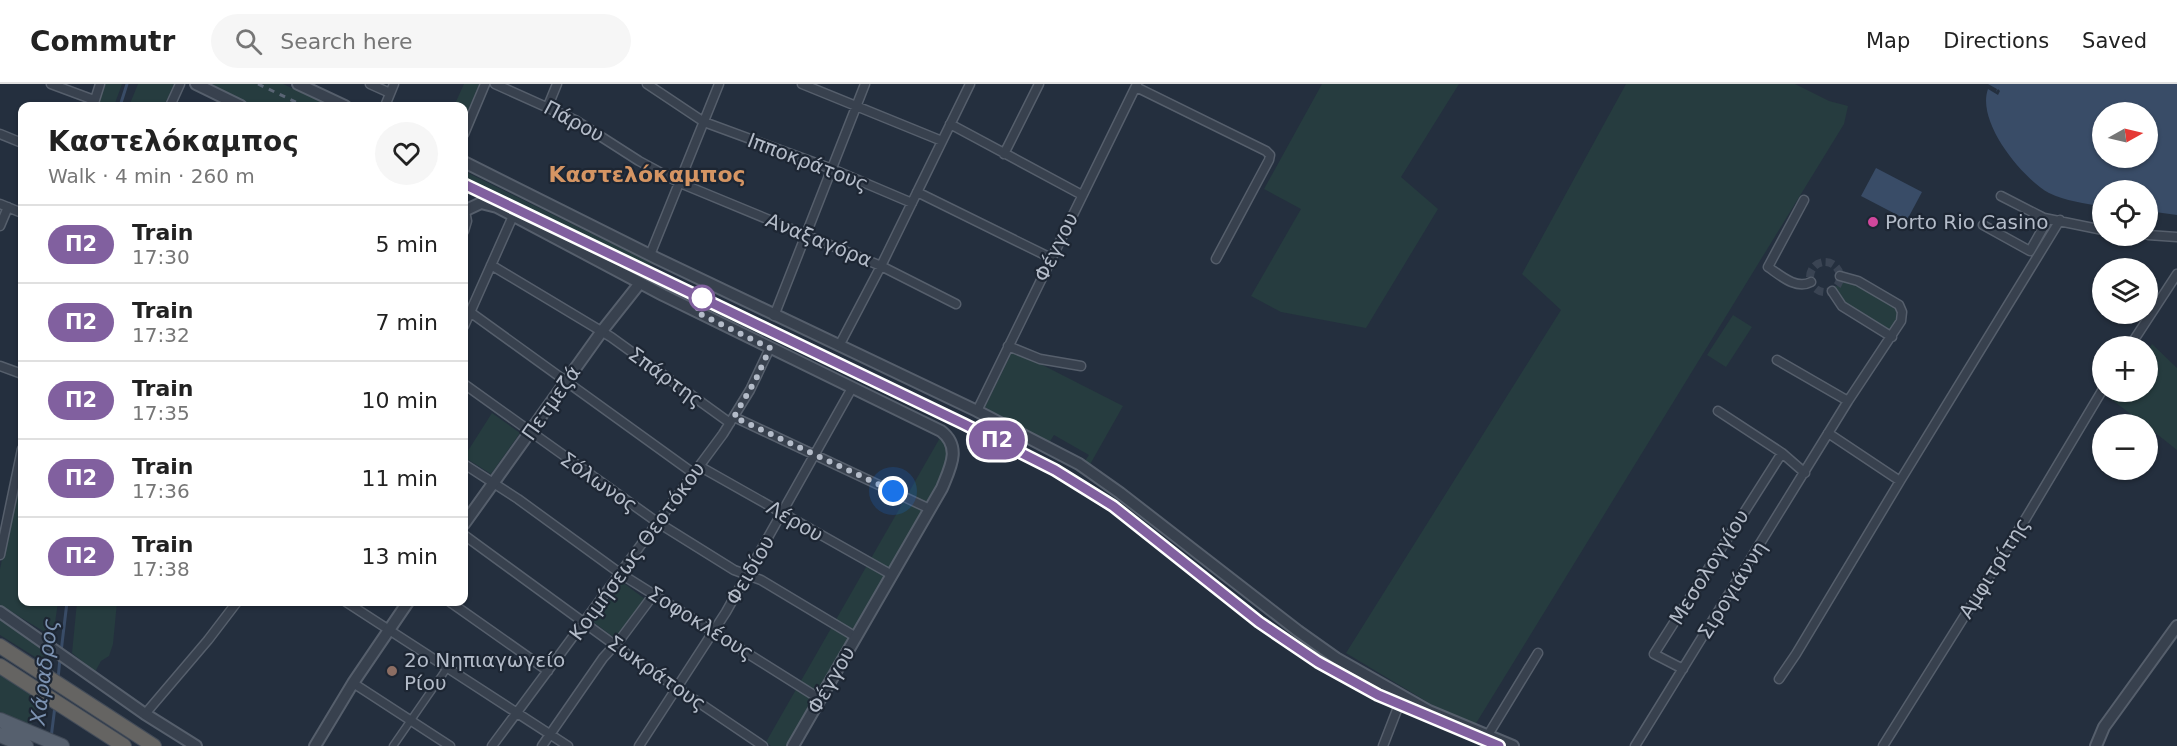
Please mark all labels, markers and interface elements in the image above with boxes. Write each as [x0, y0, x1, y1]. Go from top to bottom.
search box [211, 14, 631, 68]
text: Commutr [30, 25, 175, 58]
icon: search [232, 25, 265, 58]
text: Search here [280, 29, 412, 54]
text: Map [1866, 29, 1910, 53]
text: Directions [1943, 29, 2049, 53]
text: Saved [2082, 29, 2147, 53]
street label: Πάρου [540, 95, 608, 147]
north arrow [2092, 102, 2158, 168]
map controls [2092, 102, 2158, 480]
button: heart [375, 122, 438, 185]
text: Καστελόκαμπος [48, 125, 299, 158]
street label: Ιπποκράτους [744, 128, 872, 196]
district label: Καστελόκαμπος [548, 162, 746, 187]
text: Walk · 4 min · 260 m [48, 164, 255, 188]
button: locate [2092, 180, 2158, 246]
street label: Αναξαγόρα [762, 208, 876, 272]
street label: Φέγγου [1029, 208, 1083, 286]
place label: Porto Rio Casino [1885, 210, 2048, 234]
marker: Porto Rio Casino [1866, 215, 1880, 229]
text: Train [132, 220, 194, 245]
text: Π2 [65, 232, 97, 256]
text: 5 min [376, 232, 438, 257]
text: 17:30 [132, 245, 190, 269]
button: layers [2092, 258, 2158, 324]
unlabelled marker [689, 285, 715, 311]
text: Train [132, 298, 194, 323]
text: Π2 [65, 310, 97, 334]
text: 7 min [376, 310, 438, 335]
text: 17:32 [132, 323, 190, 347]
button: + [2092, 336, 2158, 402]
street label: Σπάρτης [624, 342, 708, 412]
street label: Πετμεζά [517, 361, 585, 445]
text: Train [132, 376, 194, 401]
text: Π2 [65, 388, 97, 412]
text: 10 min [362, 388, 438, 413]
text: 17:35 [132, 401, 190, 425]
button: − [2092, 414, 2158, 480]
line badge: Π2 [970, 420, 1024, 460]
text: Π2 [981, 428, 1013, 452]
street label: Σόλωνος [556, 447, 642, 517]
text: Train [132, 454, 194, 479]
street label: Κοιμήσεως Θεοτόκου [564, 457, 710, 645]
text: Π2 [65, 466, 97, 490]
text: 11 min [362, 466, 438, 491]
your location [878, 476, 908, 506]
text: 17:36 [132, 479, 190, 503]
street label: Λέρου [763, 495, 827, 547]
street label: Μεσολογγίου [1664, 505, 1754, 629]
street label: Αμφιτρίτης [1954, 513, 2034, 623]
street label: Φειδίου [721, 531, 779, 609]
text: Train [132, 532, 194, 557]
street label: Σιρογιάννη [1692, 537, 1772, 643]
text: Π2 [65, 544, 97, 568]
text: 13 min [362, 544, 438, 569]
text: 17:38 [132, 557, 190, 581]
street label: Σοφοκλέους [644, 581, 758, 665]
water label: Χάραδρος [25, 618, 62, 727]
street label: Σωκράτους [603, 630, 711, 716]
street label: Φέγγου [802, 642, 860, 718]
place label: 2ο Νηπιαγωγείο Ρίου [404, 648, 565, 695]
marker: 2ο Νηπιαγωγείο Ρίου [385, 664, 399, 678]

